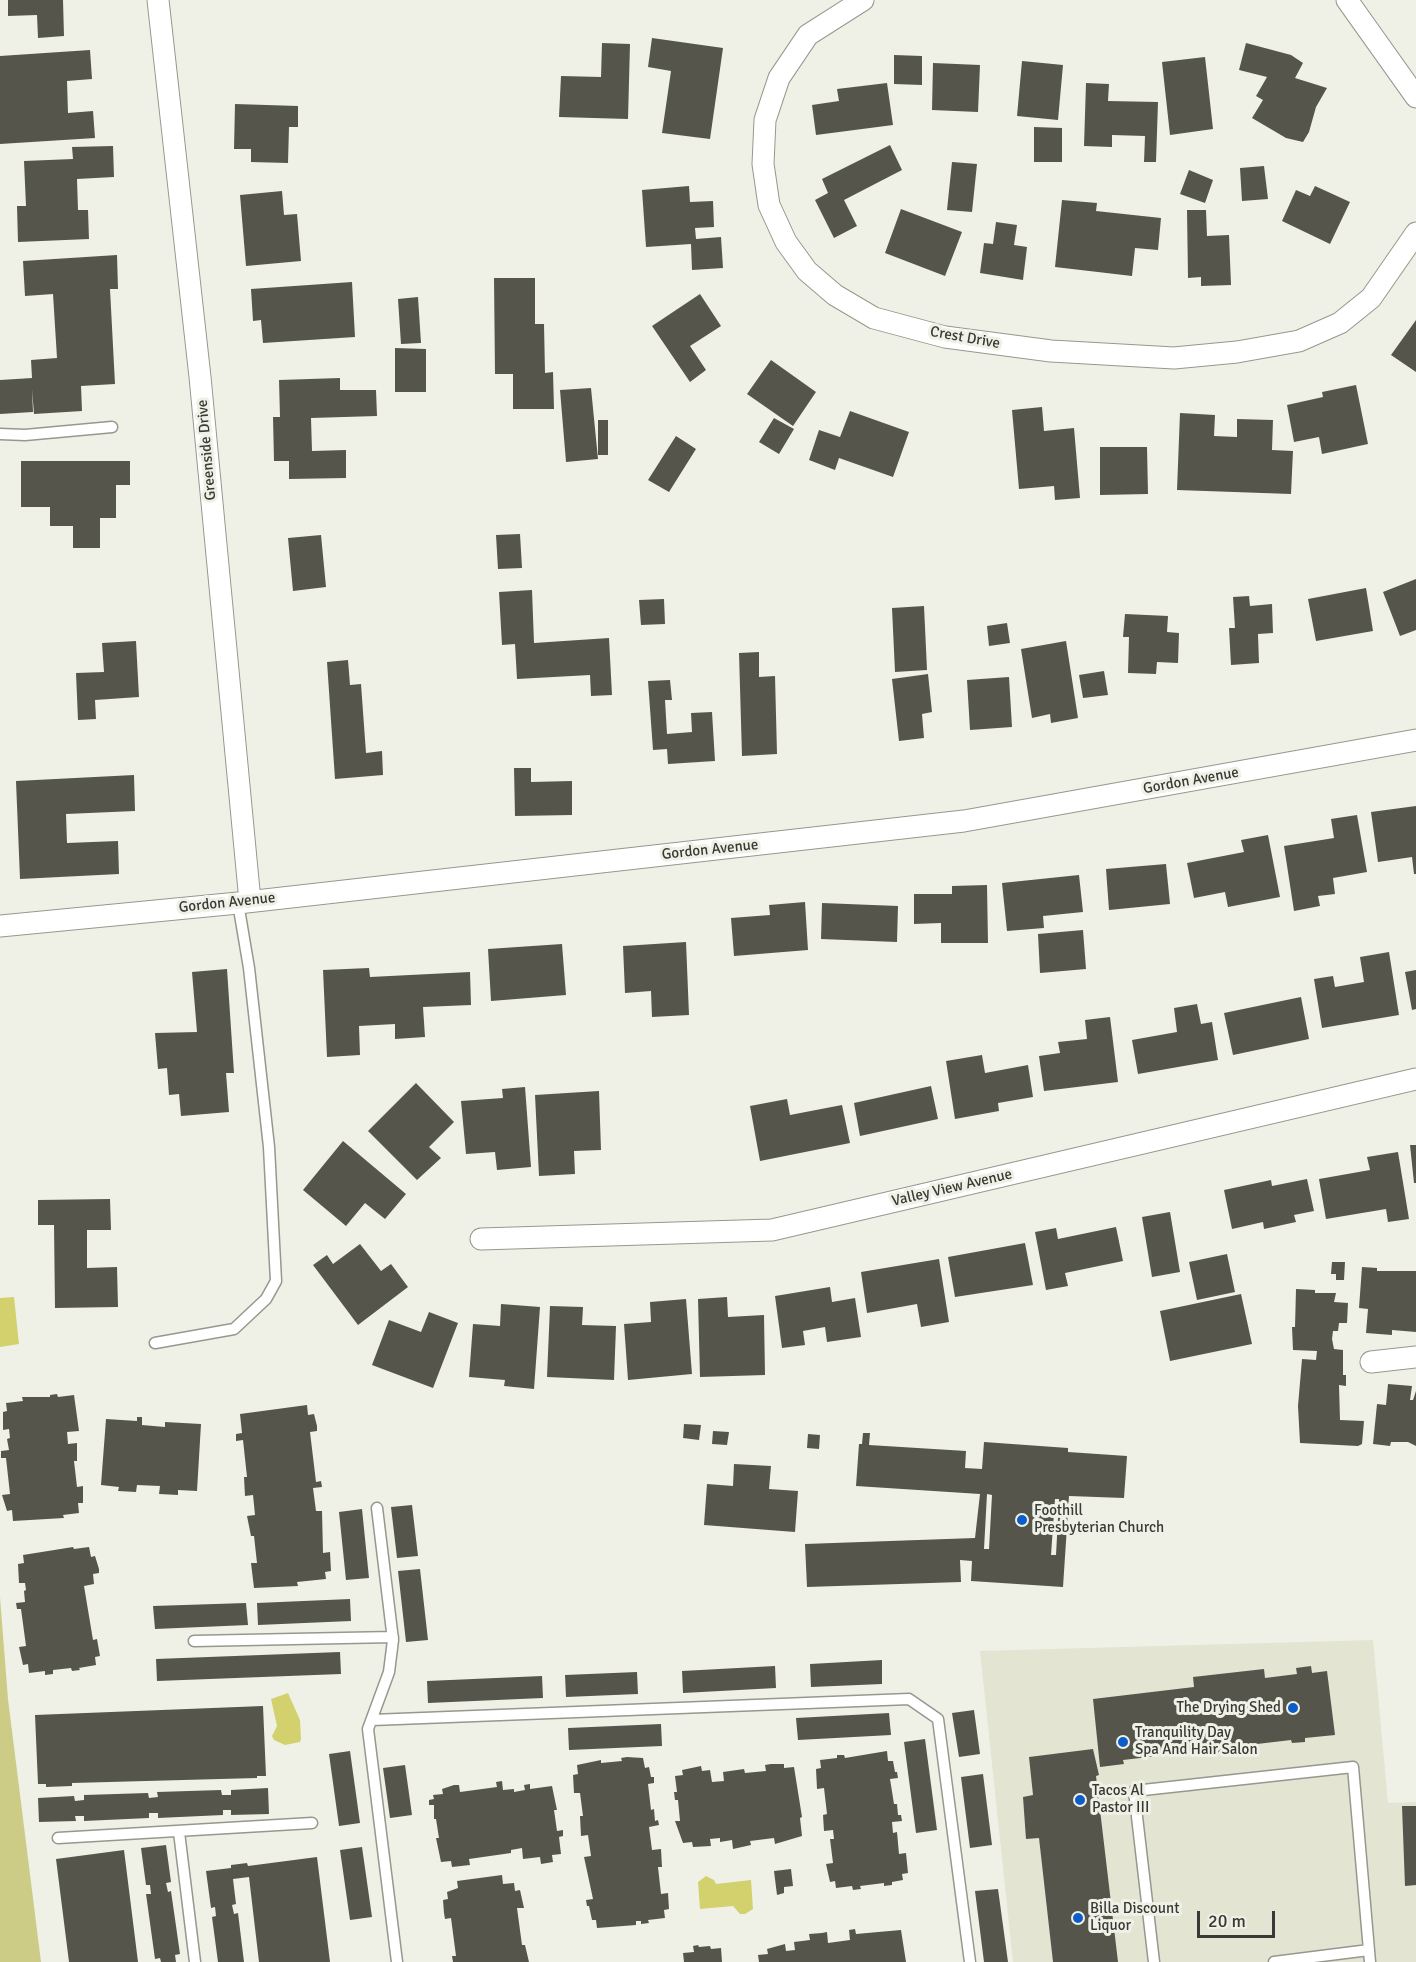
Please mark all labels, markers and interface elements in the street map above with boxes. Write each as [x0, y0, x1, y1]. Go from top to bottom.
street label: Crest Drive [929, 323, 1001, 353]
street label: Greenside Drive [194, 399, 220, 501]
street label: Gordon Avenue [1142, 764, 1240, 798]
street label: Gordon Avenue [661, 836, 759, 864]
street label: Gordon Avenue [178, 889, 276, 917]
street label: Valley View Avenue [890, 1165, 1014, 1211]
place label: Foothill Presbyterian Church [1034, 1502, 1164, 1537]
marker: Foothill Presbyterian Church [1015, 1513, 1029, 1527]
place label: The Drying Shed [1176, 1699, 1281, 1717]
marker: The Drying Shed [1286, 1701, 1300, 1715]
place label: Tranquility Day Spa And Hair Salon [1135, 1724, 1258, 1759]
marker: Tranquility Day Spa And Hair Salon [1116, 1735, 1130, 1749]
place label: Tacos Al Pastor III [1092, 1782, 1149, 1817]
marker: Tacos Al Pastor III [1073, 1793, 1087, 1807]
scale bar [1200, 1899, 1278, 1937]
place label: Billa Discount Liquor [1090, 1900, 1179, 1935]
text: 20 m [1208, 1910, 1246, 1932]
marker: Billa Discount Liquor [1071, 1911, 1085, 1925]

